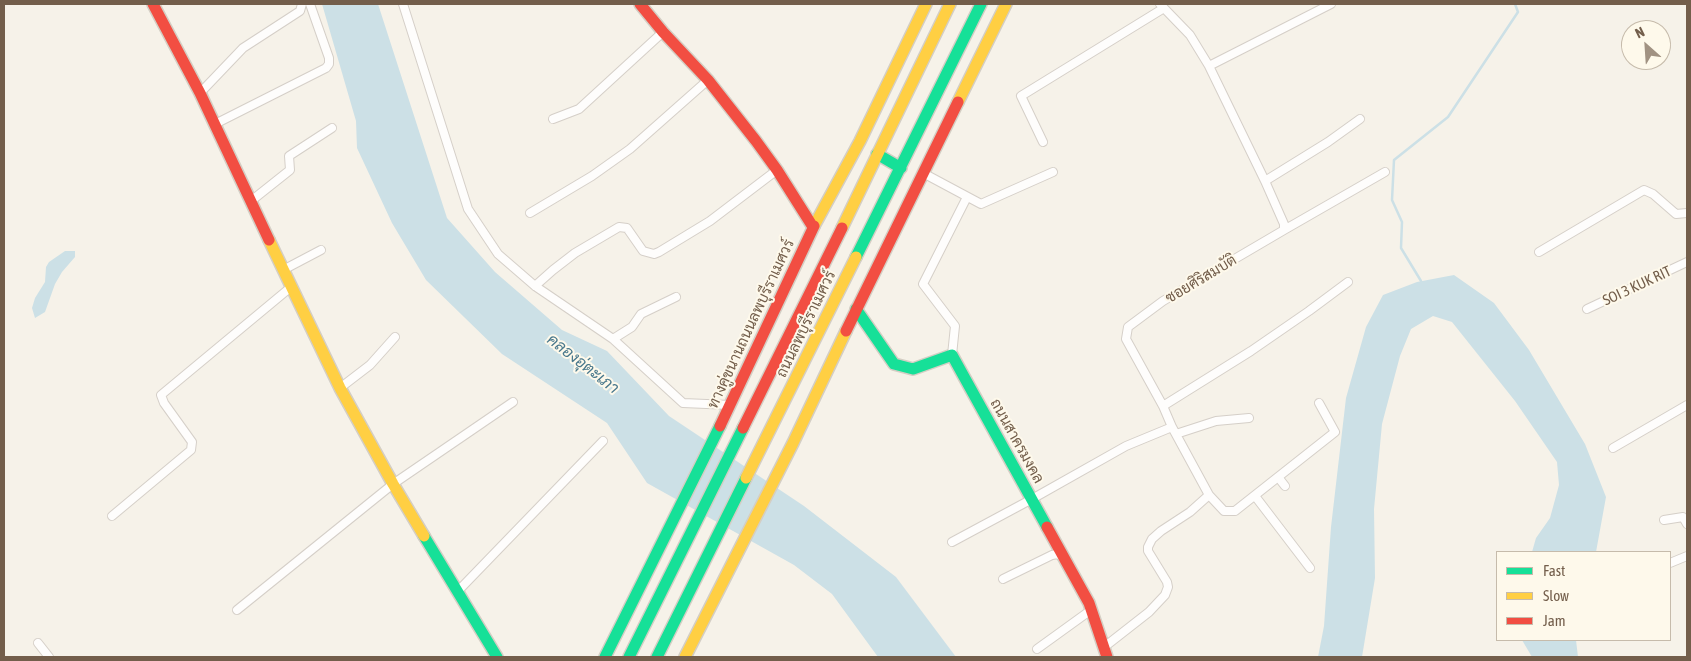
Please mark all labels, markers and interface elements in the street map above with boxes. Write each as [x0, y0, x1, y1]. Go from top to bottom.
north arrow [1621, 20, 1671, 70]
text: N [1633, 23, 1647, 41]
street label: ทางคู่ขนานถนนลพบุรีราเมศวร์ [704, 236, 798, 412]
street label: ซอยศิริสมบัติ [1162, 251, 1240, 307]
street label: SOI 3 KUK RIT [1600, 262, 1674, 310]
street label: ถนนลพบุรีราเมศวร์ [772, 268, 840, 380]
water label: คลองอุ่ตะเภา [543, 330, 623, 398]
street label: ถนนสาครมงคล [986, 396, 1048, 486]
legend [1496, 551, 1671, 641]
text: Fast [1543, 562, 1565, 579]
text: Slow [1543, 587, 1569, 604]
text: Jam [1543, 612, 1566, 629]

